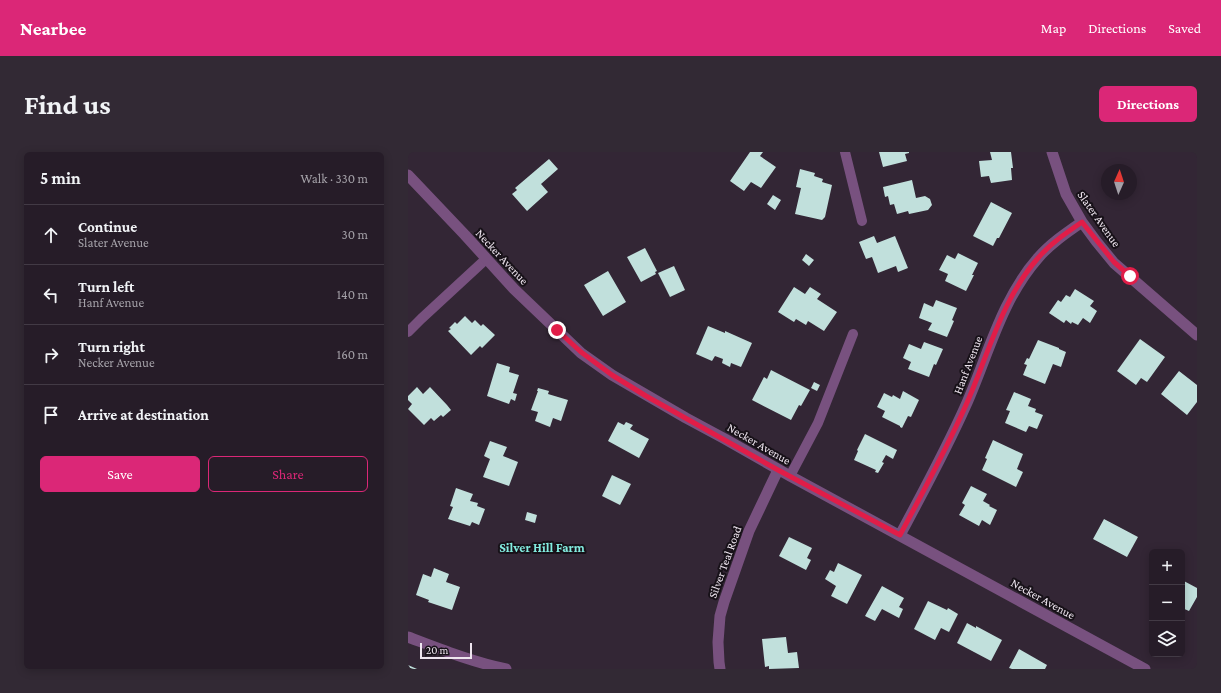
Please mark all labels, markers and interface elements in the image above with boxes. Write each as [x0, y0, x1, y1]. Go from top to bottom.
text: Nearbee [20, 18, 86, 39]
text: Map [1041, 20, 1066, 36]
text: Directions [1088, 20, 1146, 36]
text: Saved [1168, 20, 1201, 36]
button: Directions [1099, 86, 1197, 122]
text: Find us [24, 89, 111, 120]
north arrow [1101, 164, 1137, 200]
text: 5 min [40, 169, 81, 188]
text: Walk · 330 m [300, 171, 368, 186]
street label: Slater Avenue [1075, 188, 1123, 250]
text: Continue [78, 219, 137, 235]
icon: ahead [40, 224, 62, 246]
street label: Necker Avenue [473, 226, 531, 288]
text: 30 m [342, 227, 368, 242]
text: Slater Avenue [78, 235, 149, 250]
route start [1121, 267, 1139, 285]
text: Turn left [78, 279, 134, 295]
icon: left [40, 284, 62, 306]
text: 140 m [337, 287, 368, 302]
text: Hanf Avenue [78, 295, 144, 310]
route end [548, 321, 566, 339]
street label: Hanf Avenue [951, 334, 985, 396]
text: Turn right [78, 339, 145, 355]
icon: right [40, 344, 62, 366]
text: 160 m [337, 347, 368, 362]
text: Necker Avenue [78, 355, 155, 370]
icon: arrive [40, 404, 62, 426]
text: Arrive at destination [78, 407, 209, 423]
street label: Necker Avenue [725, 420, 793, 468]
button: Save [40, 456, 200, 492]
button: Share [208, 456, 368, 492]
street label: Silver Teal Road [705, 523, 745, 600]
district label: Silver Hill Farm [499, 540, 585, 555]
map controls [1149, 549, 1185, 657]
button: + [1149, 549, 1185, 585]
street label: Necker Avenue [1009, 576, 1077, 622]
button: − [1149, 585, 1185, 621]
button: layers [1149, 621, 1185, 657]
scale bar [420, 641, 472, 660]
text: 20 m [426, 644, 448, 656]

